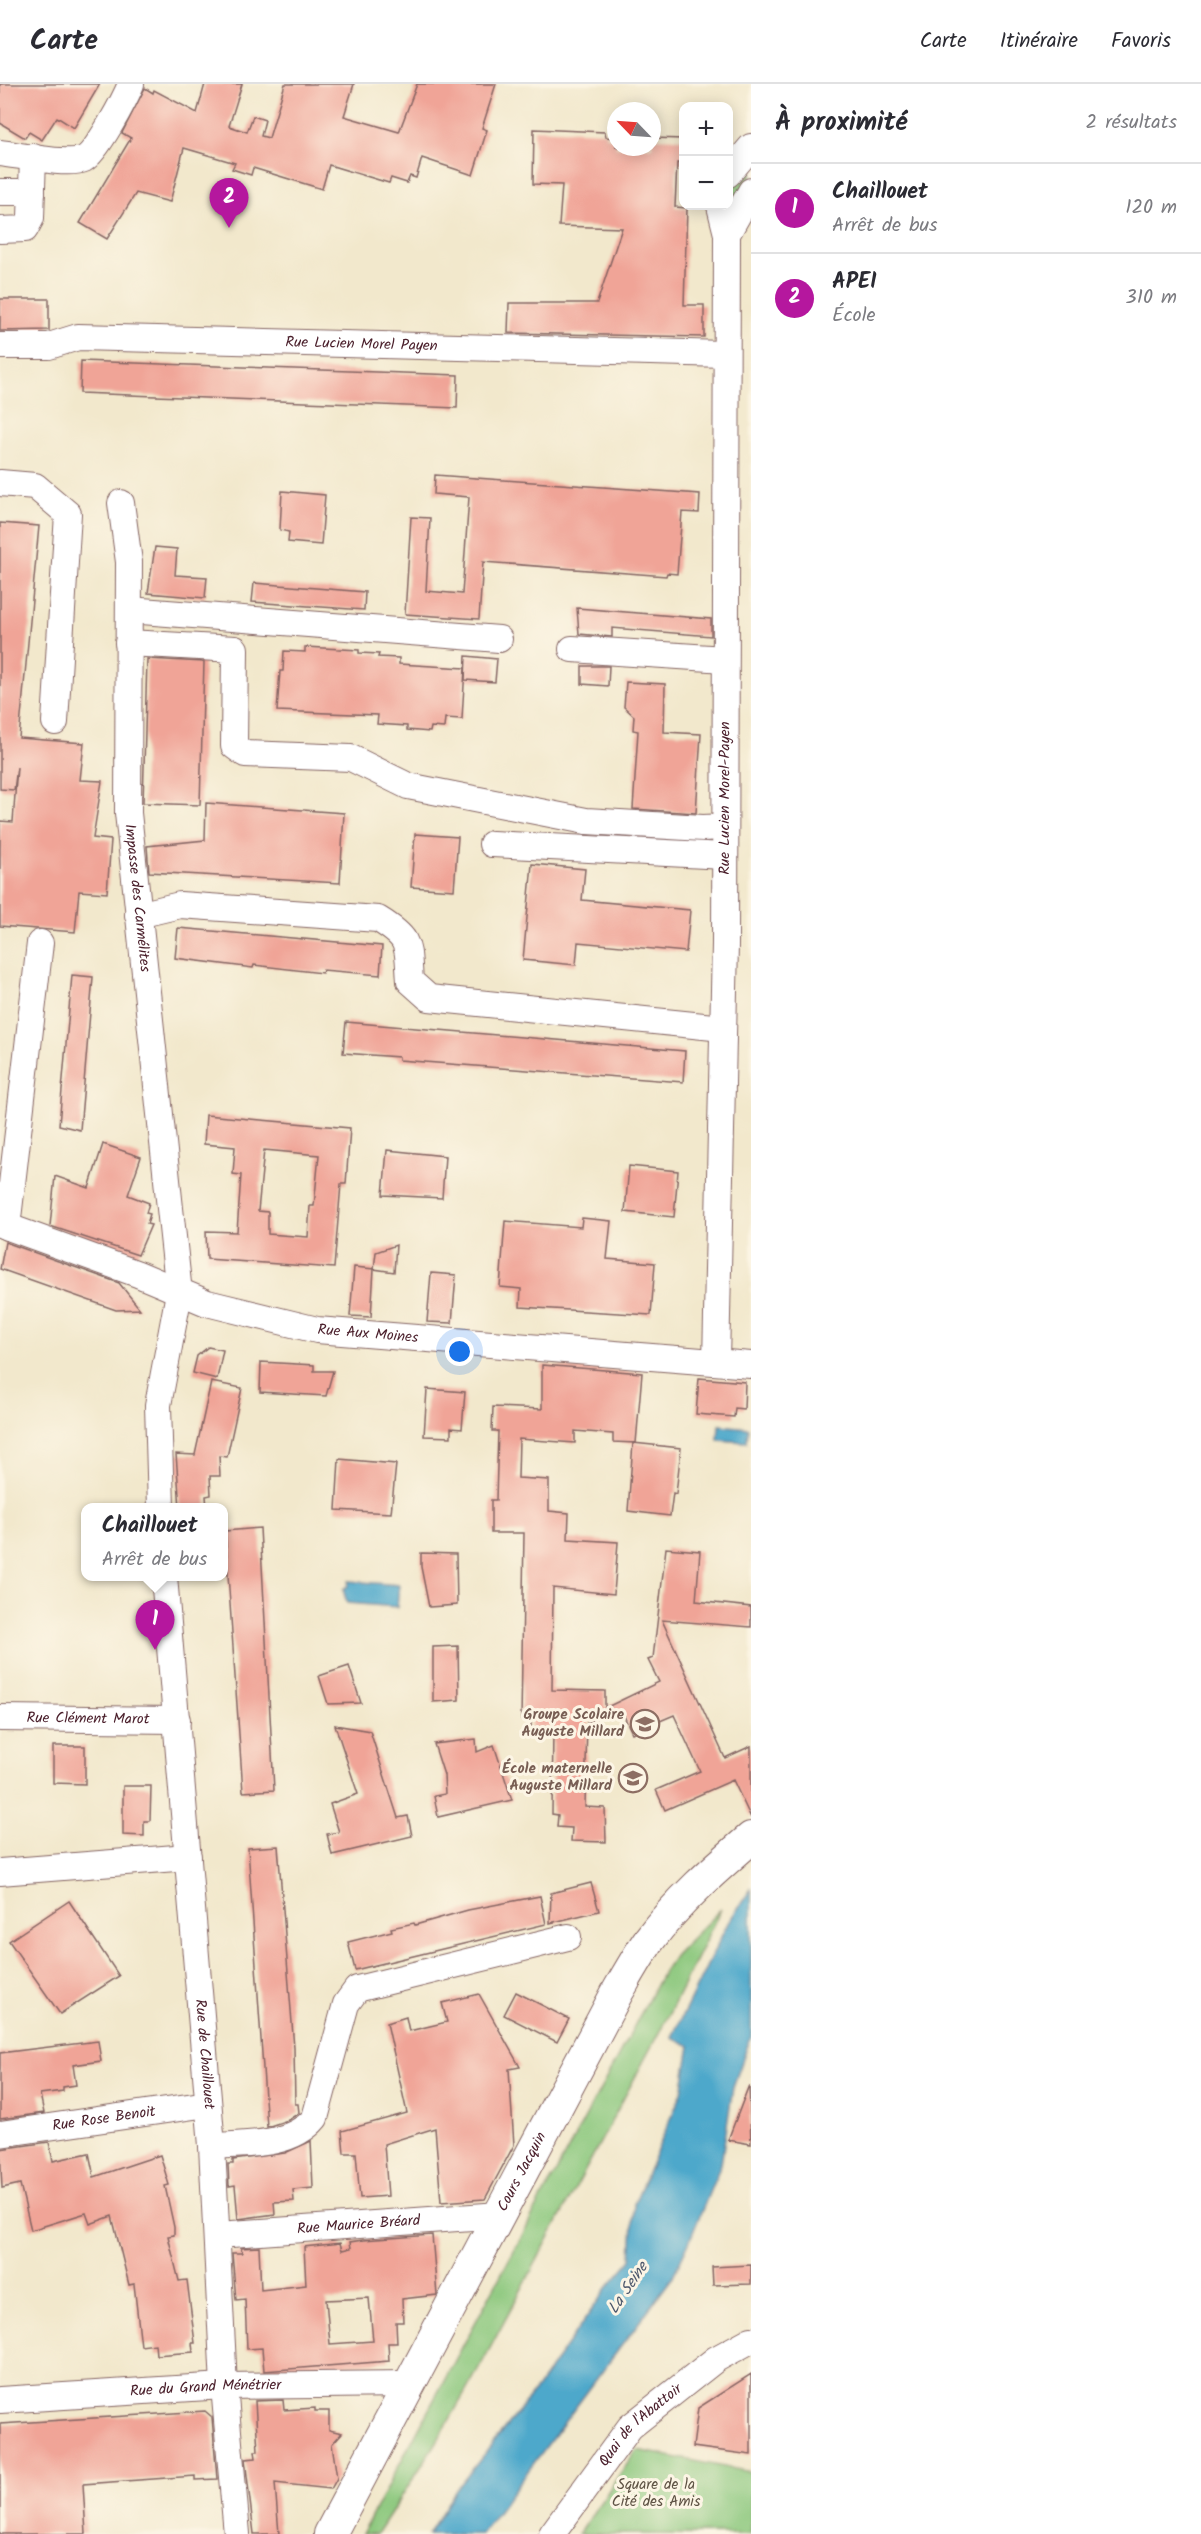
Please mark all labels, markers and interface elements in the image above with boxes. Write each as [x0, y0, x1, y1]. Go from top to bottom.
text: Carte [30, 19, 98, 64]
text: Carte [920, 25, 967, 58]
text: Itinéraire [1000, 25, 1078, 58]
text: Favoris [1111, 25, 1171, 58]
north arrow [607, 102, 661, 156]
map controls [679, 102, 733, 210]
button: + [679, 102, 733, 156]
text: À proximité [775, 102, 907, 144]
text: 2 résultats [1086, 107, 1177, 139]
button: − [679, 156, 733, 210]
text: Chaillouet [832, 175, 928, 210]
pin: 2 [210, 178, 248, 228]
text: 1 [791, 192, 798, 224]
text: 120 m [1125, 192, 1177, 224]
text: Arrêt de bus [832, 210, 938, 242]
text: APEI [832, 265, 877, 300]
text: 2 [789, 282, 800, 314]
text: 310 m [1125, 282, 1177, 314]
text: École [832, 300, 876, 332]
street label: Rue Lucien Morel Payen [285, 330, 438, 358]
street label: Rue Lucien Morel-Payen [713, 721, 738, 875]
street label: Impasse des Carmélites [117, 823, 157, 974]
street label: Rue Aux Moines [317, 1318, 420, 1350]
your location [445, 1337, 474, 1366]
popup [81, 1503, 228, 1581]
text: Chaillouet [102, 1509, 198, 1544]
text: Arrêt de bus [102, 1544, 207, 1576]
pin: 1 [136, 1600, 174, 1650]
place label: Groupe Scolaire Auguste Millard [522, 1703, 625, 1744]
street label: Rue Clément Marot [26, 1706, 150, 1732]
school or university icon: Groupe Scolaire Auguste Millard [629, 1708, 661, 1740]
place label: École maternelle Auguste Millard [502, 1757, 613, 1798]
school or university icon: École maternelle Auguste Millard [617, 1762, 649, 1794]
street label: Rue de Chaillouet [188, 1998, 221, 2111]
street label: Rue Rose Benoit [51, 2100, 157, 2138]
street label: Cours Jacquin [491, 2128, 553, 2216]
street label: Rue Maurice Bréard [296, 2209, 422, 2241]
water label: La Seine [601, 2256, 656, 2319]
street label: Rue du Grand Ménétrier [129, 2373, 282, 2404]
street label: Quai de l'Abattoir [593, 2377, 688, 2472]
park label: Square de la Cité des Amis [612, 2473, 701, 2514]

